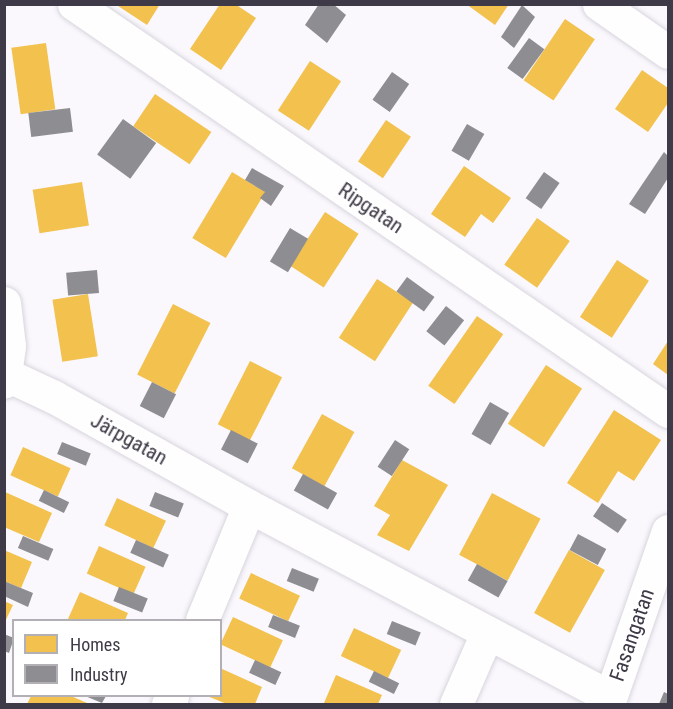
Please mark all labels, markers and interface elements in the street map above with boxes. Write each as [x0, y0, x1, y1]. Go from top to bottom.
street label: Ripgatan [334, 177, 408, 239]
street label: Järpgatan [86, 408, 172, 470]
street label: Fasangatan [604, 585, 660, 685]
legend [12, 619, 222, 697]
text: Homes [70, 634, 120, 655]
text: Industry [70, 664, 128, 685]

